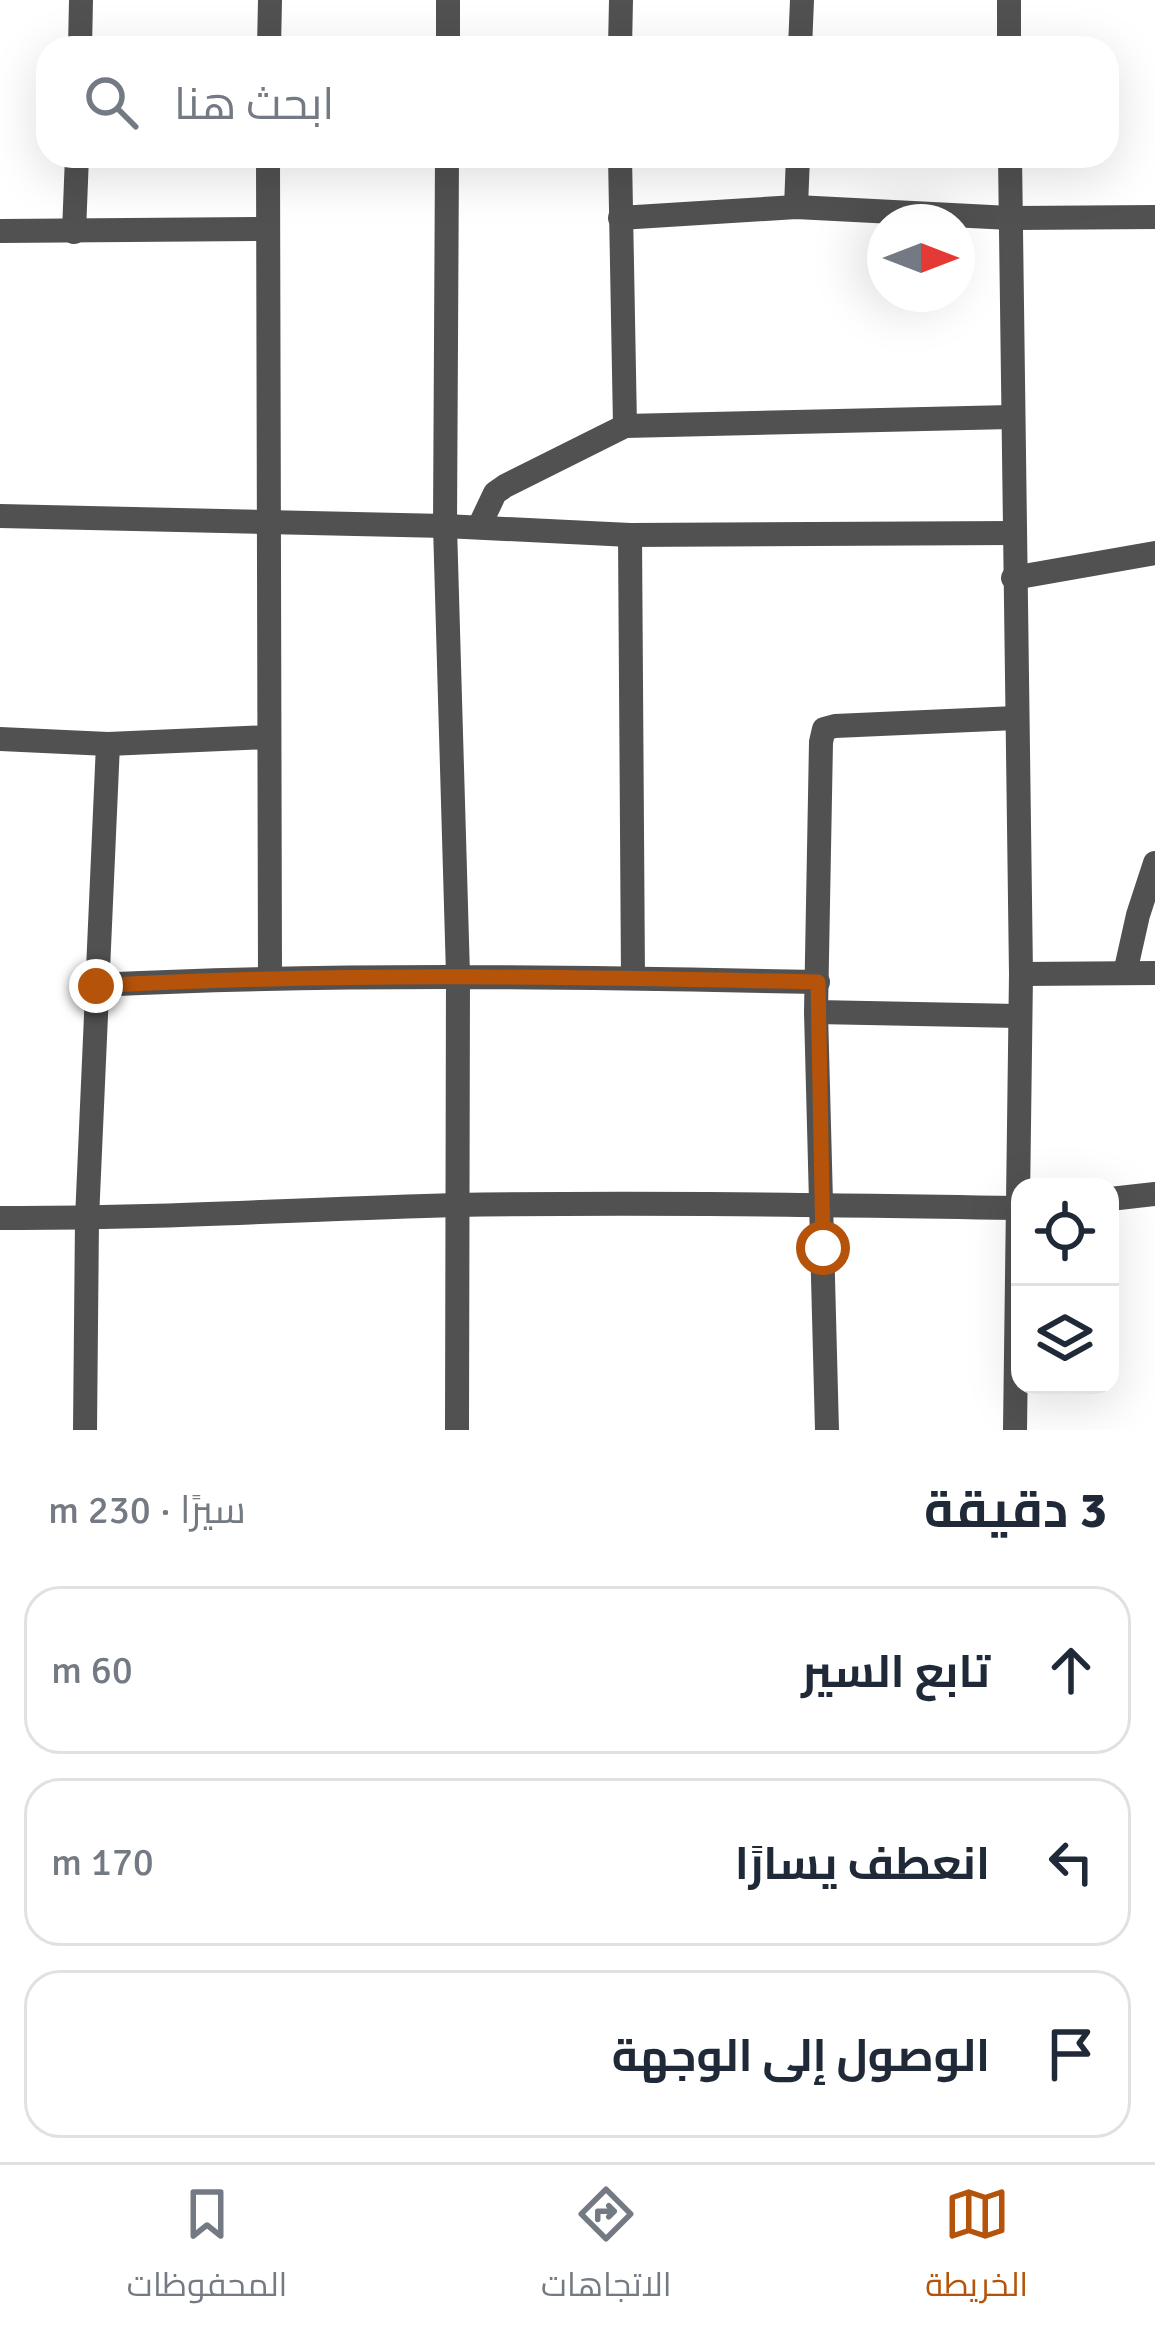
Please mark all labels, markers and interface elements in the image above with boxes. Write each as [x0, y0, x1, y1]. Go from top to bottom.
search box [36, 36, 1119, 168]
icon: search [78, 69, 144, 135]
text: ابحث هنا [174, 77, 334, 132]
north arrow [867, 204, 975, 312]
route end [69, 959, 123, 1013]
map controls [1011, 1178, 1119, 1394]
button: locate [1011, 1178, 1119, 1286]
route start [796, 1221, 850, 1275]
button: layers [1011, 1286, 1119, 1394]
text: 3 دقيقة [924, 1479, 1107, 1542]
text: سيرًا · 230 m [48, 1486, 246, 1534]
icon: ahead [1038, 1637, 1104, 1703]
text: تابع السير [801, 1645, 990, 1700]
text: 60 m [51, 1646, 133, 1694]
icon: left [1038, 1829, 1104, 1895]
text: انعطف يسارًا [735, 1837, 990, 1892]
text: 170 m [51, 1838, 154, 1886]
icon: arrive [1038, 2021, 1104, 2087]
text: الوصول إلى الوجهة [612, 2029, 990, 2084]
tab: المحفوظات [127, 2181, 287, 2315]
tab: الاتجاهات [541, 2181, 672, 2315]
tab: الخريطة [925, 2181, 1028, 2315]

